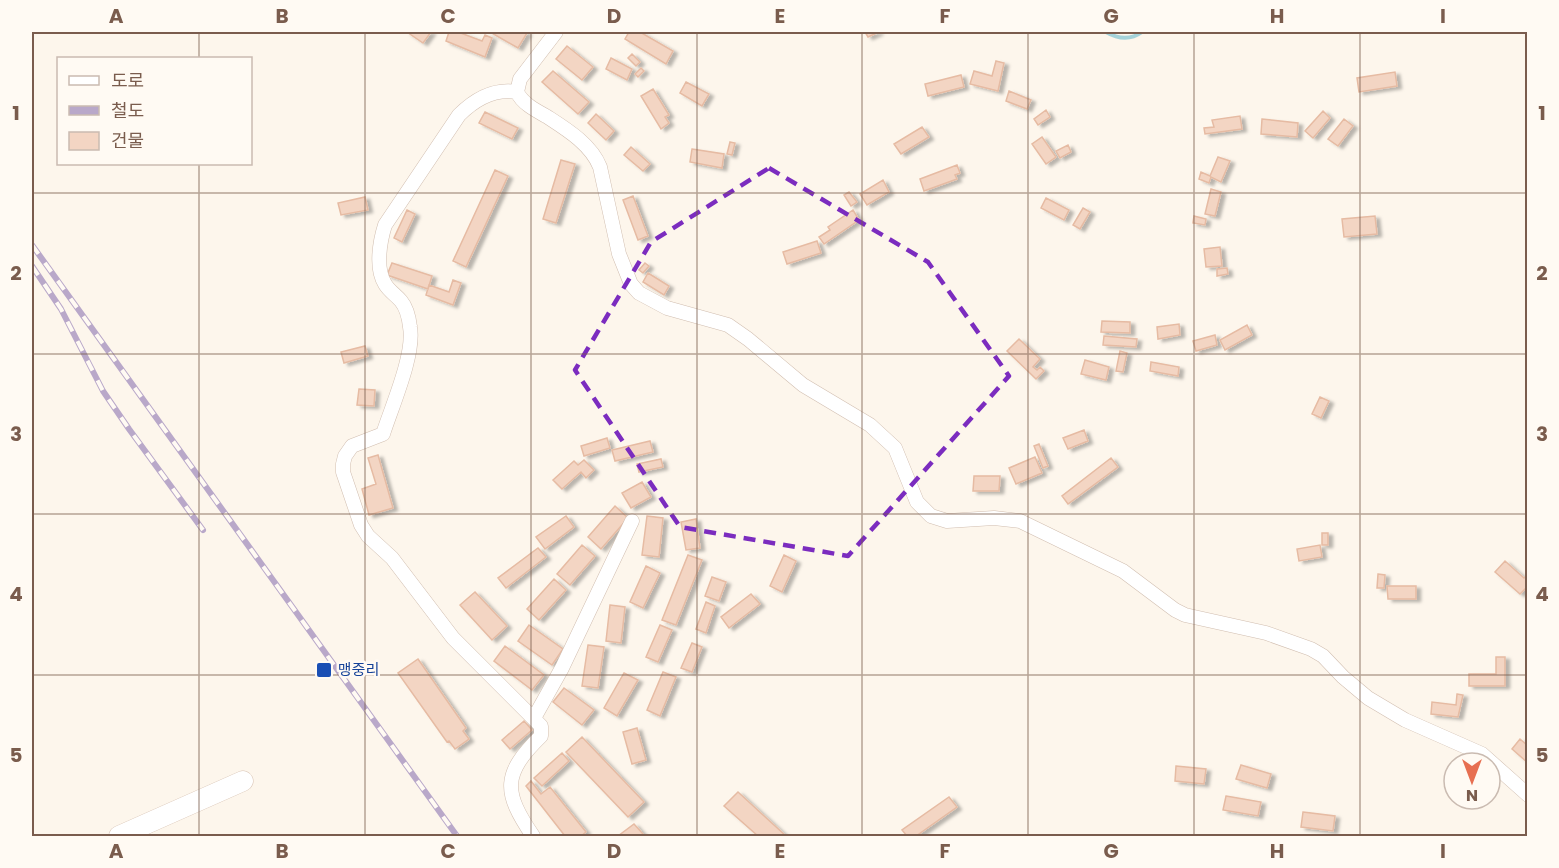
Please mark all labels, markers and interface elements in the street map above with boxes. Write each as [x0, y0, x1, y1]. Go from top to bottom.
text: A [109, 2, 124, 30]
text: B [275, 2, 289, 30]
text: C [440, 2, 456, 30]
text: D [607, 2, 621, 30]
text: E [775, 2, 785, 30]
text: F [940, 2, 951, 30]
text: G [1103, 2, 1119, 30]
text: H [1270, 2, 1284, 30]
text: I [1440, 2, 1446, 30]
legend [57, 57, 252, 165]
text: 도로 [111, 68, 144, 93]
text: 철도 [111, 98, 144, 123]
text: 1 [12, 99, 20, 127]
text: 1 [1538, 99, 1546, 127]
text: 건물 [111, 128, 144, 153]
text: 2 [10, 259, 22, 287]
text: 2 [1536, 259, 1548, 287]
text: 3 [10, 420, 22, 448]
text: 3 [1536, 420, 1548, 448]
text: 4 [9, 580, 23, 608]
text: 4 [1535, 580, 1549, 608]
place label: 맹중리 [338, 659, 379, 680]
marker: 맹중리 [315, 661, 333, 679]
text: 5 [10, 741, 23, 769]
text: 5 [1536, 741, 1549, 769]
north arrow [1442, 751, 1502, 811]
text: N [1466, 784, 1478, 807]
text: A [109, 837, 124, 865]
text: B [275, 837, 289, 865]
text: C [440, 837, 456, 865]
text: D [607, 837, 621, 865]
text: E [775, 837, 785, 865]
text: F [940, 837, 951, 865]
text: G [1103, 837, 1119, 865]
text: H [1270, 837, 1284, 865]
text: I [1440, 837, 1446, 865]

